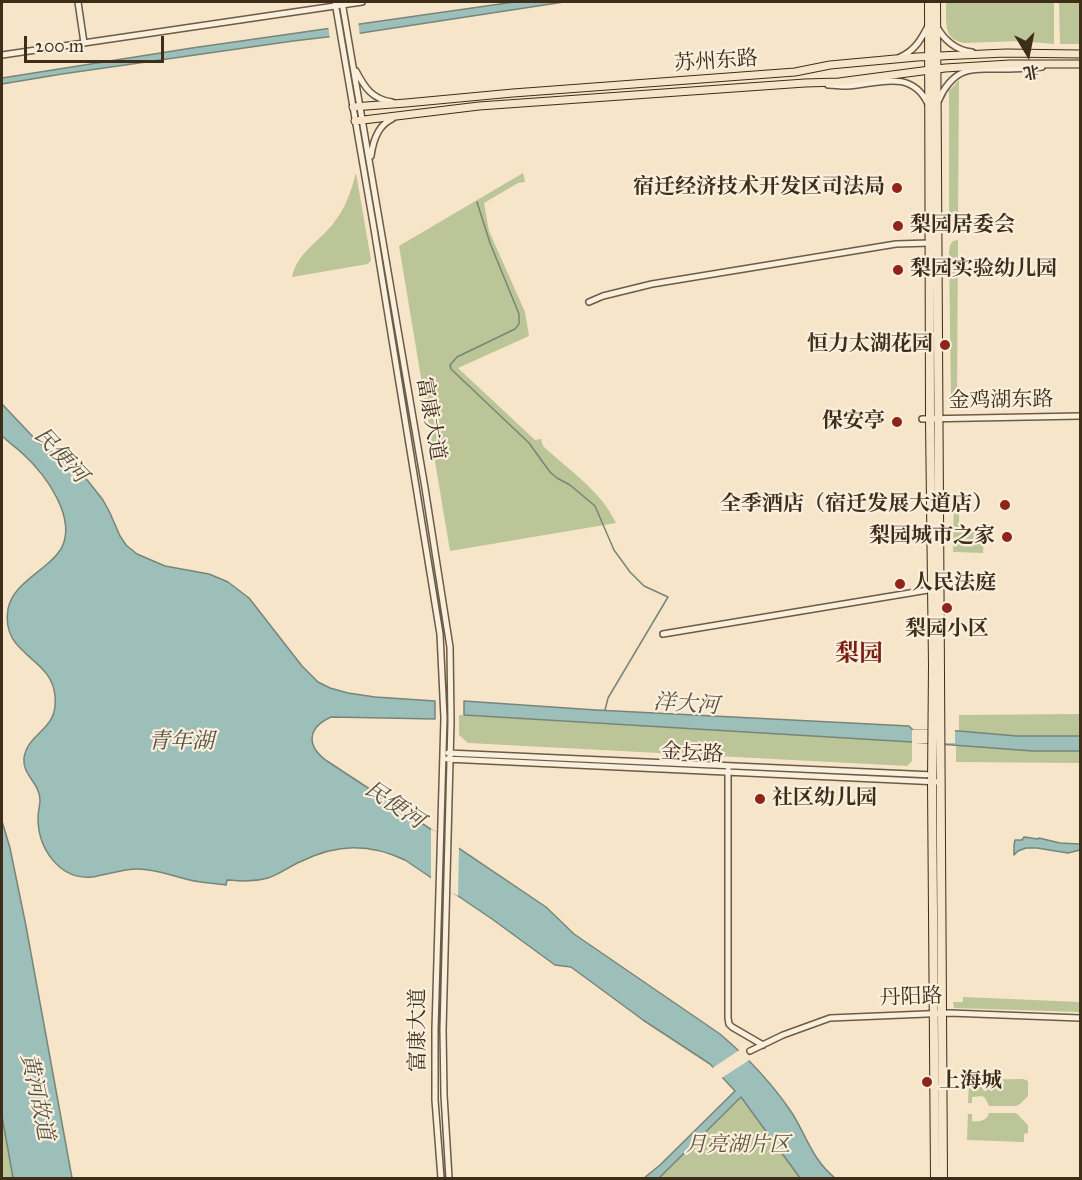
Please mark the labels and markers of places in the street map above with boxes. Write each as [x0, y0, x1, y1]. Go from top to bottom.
place label: 宿迁经济技术开发区司法局 [633, 175, 885, 201]
marker: 宿迁经济技术开发区司法局 [890, 181, 904, 195]
place label: 梨园居委会 [910, 213, 1015, 239]
marker: 梨园居委会 [891, 219, 905, 233]
place label: 梨园实验幼儿园 [910, 257, 1057, 283]
marker: 梨园实验幼儿园 [891, 263, 905, 277]
place label: 恒力太湖花园 [807, 332, 933, 358]
marker: 恒力太湖花园 [938, 338, 952, 352]
place label: 保安亭 [822, 409, 885, 435]
marker: 保安亭 [890, 415, 904, 429]
place label: 全季酒店（宿迁发展大道店） [720, 492, 993, 518]
marker: 全季酒店（宿迁发展大道店） [998, 498, 1012, 512]
place label: 梨园城市之家 [869, 524, 995, 550]
marker: 梨园城市之家 [1000, 530, 1014, 544]
place label: 人民法庭 [912, 571, 996, 597]
marker: 人民法庭 [893, 577, 907, 591]
marker: 梨园小区 [940, 601, 954, 615]
place label: 梨园小区 [905, 617, 989, 643]
place label: 社区幼儿园 [772, 786, 877, 812]
marker: 社区幼儿园 [753, 792, 767, 806]
place label: 上海城 [939, 1069, 1002, 1095]
marker: 上海城 [920, 1075, 934, 1089]

